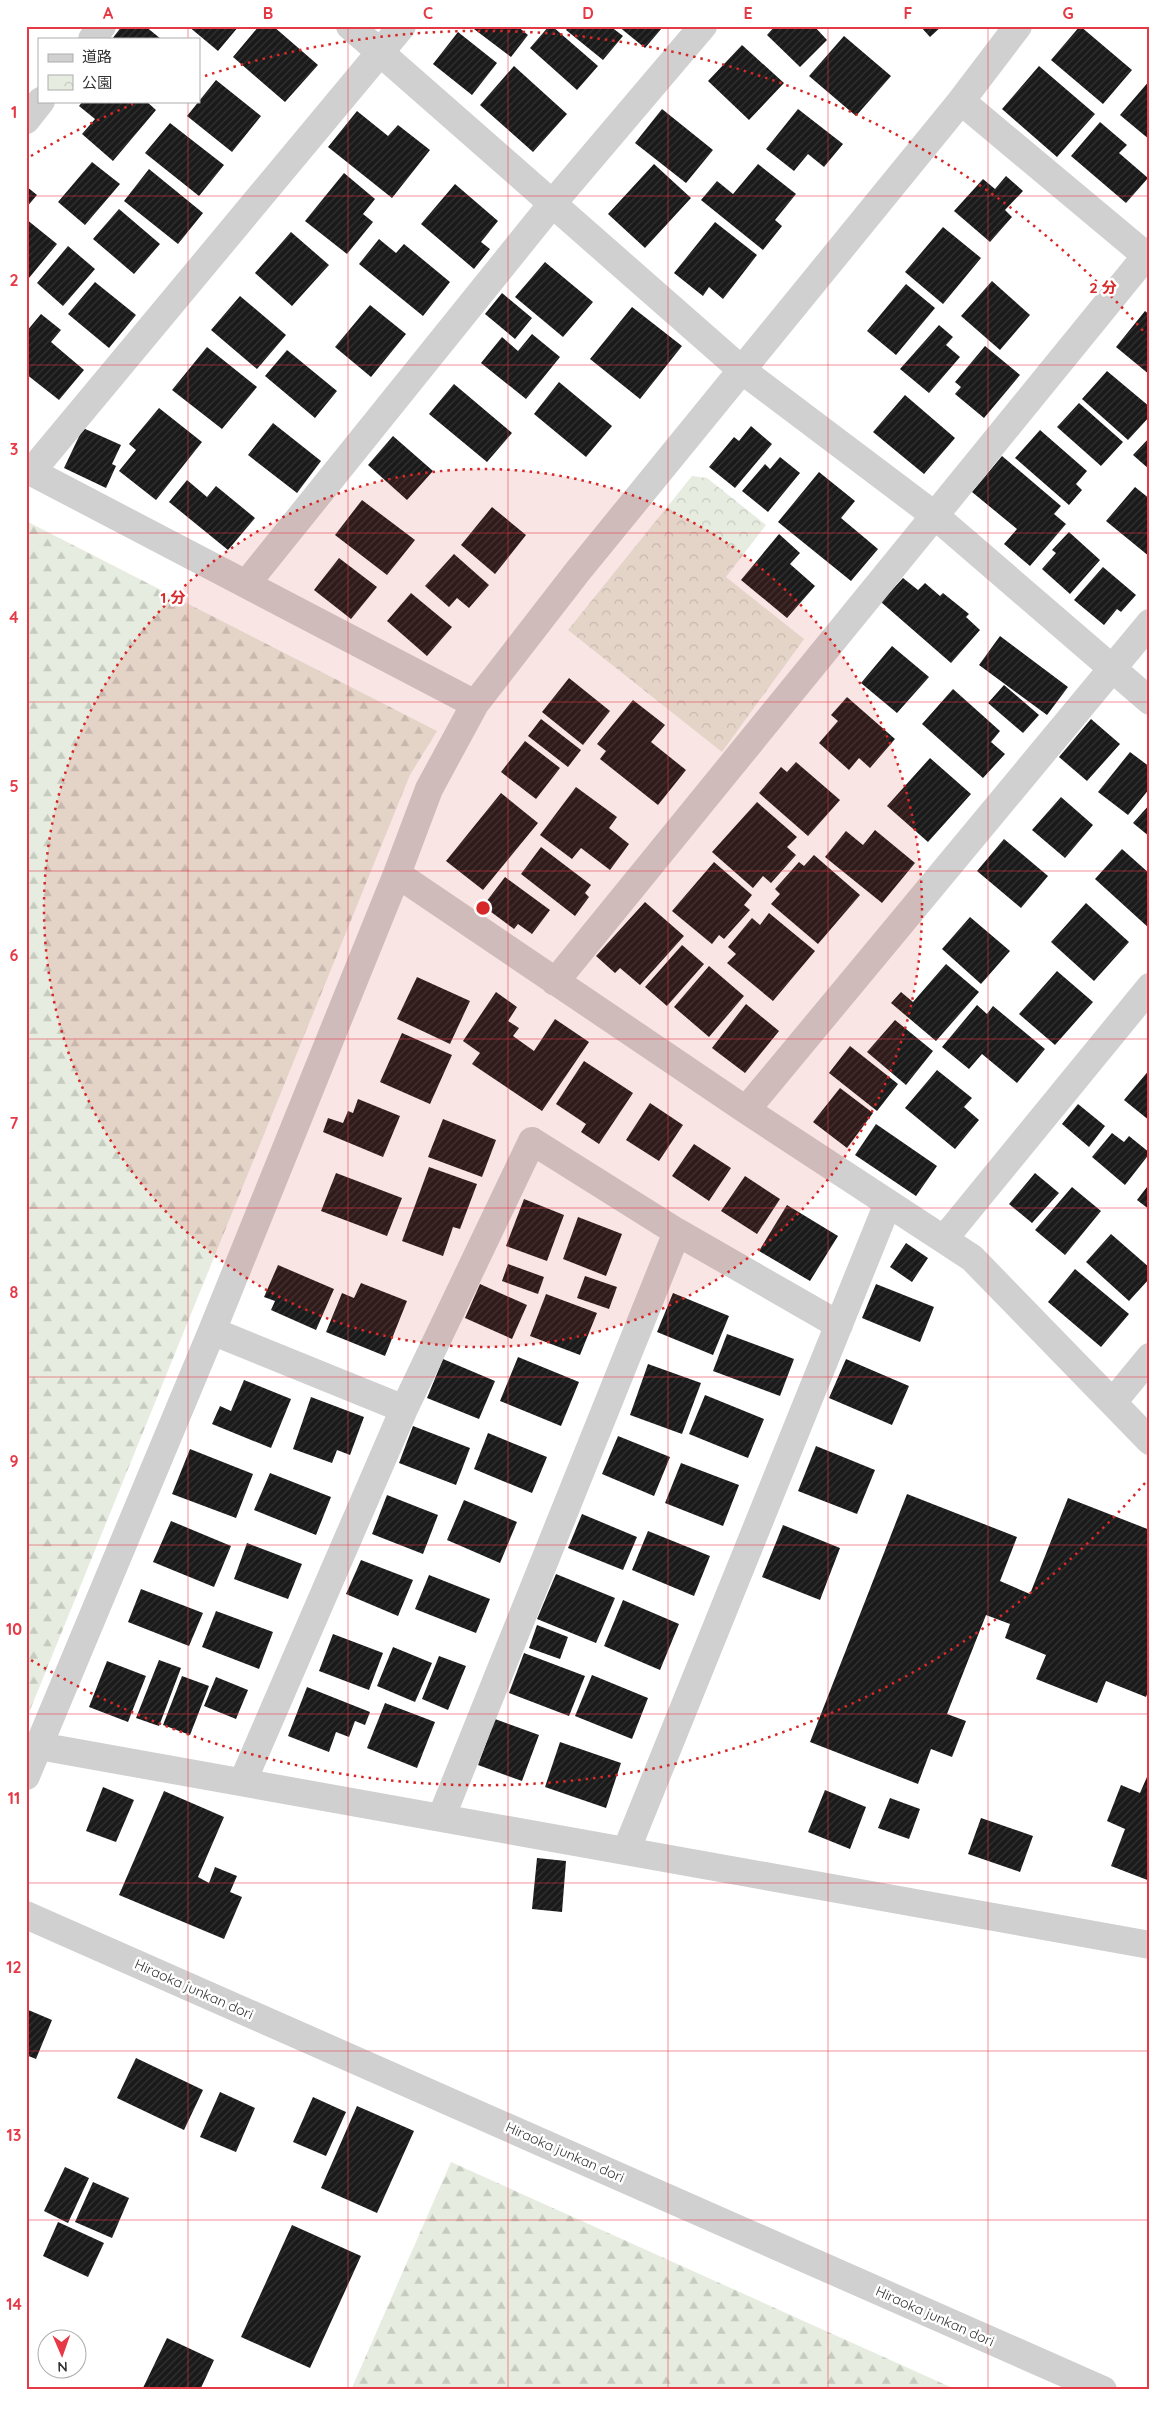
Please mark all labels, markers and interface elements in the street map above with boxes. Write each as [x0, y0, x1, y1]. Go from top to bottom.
text: A [103, 3, 114, 23]
text: B [263, 3, 273, 23]
text: C [423, 3, 433, 23]
text: D [582, 3, 594, 23]
text: E [743, 3, 753, 23]
text: F [904, 3, 913, 23]
text: G [1062, 3, 1074, 23]
legend [38, 38, 200, 102]
text: 道路 [82, 47, 112, 66]
text: 公園 [82, 73, 112, 92]
text: 1 [11, 102, 17, 122]
text: 2 [9, 270, 19, 290]
text: 2 分 [1089, 278, 1117, 297]
text: 3 [10, 439, 18, 459]
text: 1 分 [160, 588, 186, 607]
text: 4 [9, 607, 19, 627]
text: 5 [9, 776, 19, 796]
centre of rings [474, 899, 492, 917]
text: 6 [10, 945, 19, 965]
text: 7 [10, 1113, 19, 1133]
text: 8 [10, 1282, 19, 1302]
text: 9 [9, 1451, 19, 1471]
text: 10 [6, 1619, 22, 1639]
text: 11 [8, 1788, 20, 1808]
street label: Hiraoka junkan dori [132, 1955, 256, 2023]
text: 12 [6, 1957, 22, 1977]
street label: Hiraoka junkan dori [503, 2118, 627, 2186]
text: 13 [7, 2125, 21, 2145]
street label: Hiraoka junkan dori [873, 2282, 997, 2350]
text: 14 [6, 2294, 22, 2314]
north arrow [38, 2328, 88, 2378]
text: N [57, 2358, 68, 2376]

